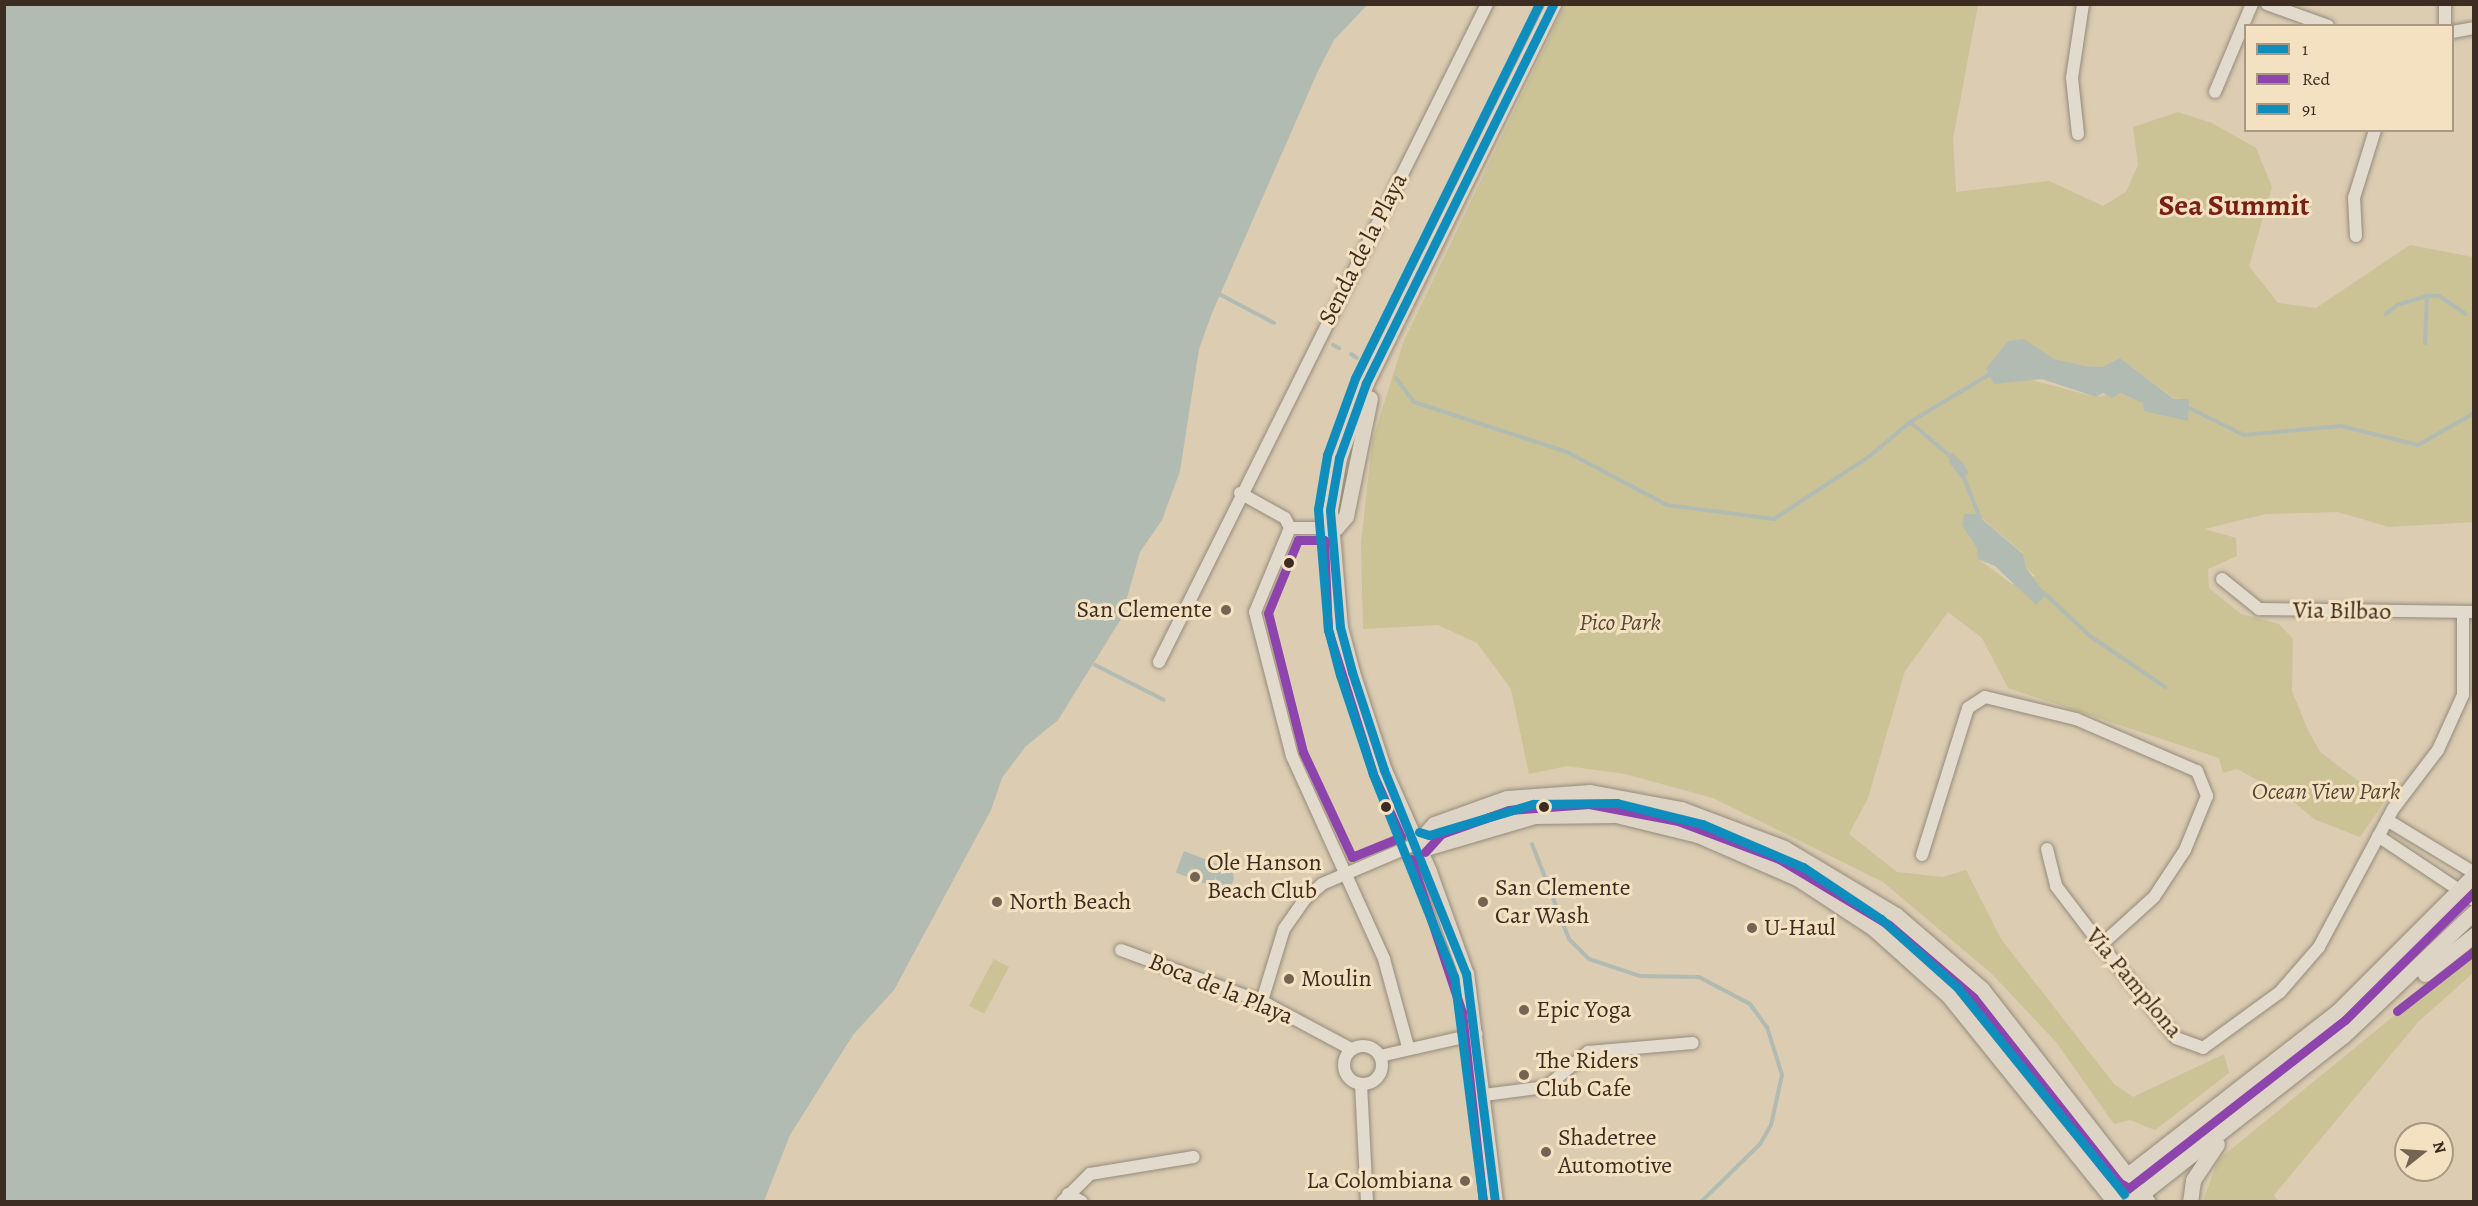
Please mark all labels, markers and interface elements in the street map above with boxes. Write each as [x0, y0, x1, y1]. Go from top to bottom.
legend [2244, 24, 2454, 132]
text: 1 [2302, 37, 2308, 61]
text: Red [2302, 67, 2330, 91]
text: 91 [2302, 97, 2316, 121]
street label: Senda de la Playa [1312, 168, 1414, 330]
district label: Sea Summit [2159, 187, 2309, 223]
unlabelled marker [1283, 557, 1295, 569]
place label: San Clemente [1076, 596, 1212, 624]
street label: Via Bilbao [2293, 596, 2391, 626]
marker: San Clemente [1217, 601, 1235, 619]
park label: Pico Park [1579, 609, 1661, 637]
park label: Ocean View Park [2252, 778, 2400, 806]
unlabelled marker [1380, 801, 1392, 813]
unlabelled marker [1538, 801, 1550, 813]
place label: Ole Hanson Beach Club [1207, 849, 1322, 905]
marker: Ole Hanson Beach Club [1188, 870, 1202, 884]
place label: San Clemente Car Wash [1495, 874, 1631, 930]
place label: North Beach [1009, 888, 1131, 916]
marker: North Beach [990, 895, 1004, 909]
marker: San Clemente Car Wash [1476, 895, 1490, 909]
place label: U-Haul [1764, 914, 1836, 942]
marker: U-Haul [1745, 921, 1759, 935]
street label: Via Pamplona [2080, 922, 2188, 1044]
street label: Boca de la Playa [1144, 947, 1298, 1031]
place label: Moulin [1301, 965, 1372, 993]
marker: Moulin [1282, 972, 1296, 986]
place label: Epic Yoga [1536, 996, 1631, 1024]
marker: Epic Yoga [1517, 1003, 1531, 1017]
place label: The Riders Club Cafe [1536, 1047, 1639, 1103]
marker: The Riders Club Cafe [1517, 1068, 1531, 1082]
north arrow [2394, 1122, 2454, 1182]
place label: Shadetree Automotive [1558, 1124, 1672, 1180]
text: N [2427, 1139, 2452, 1156]
marker: Shadetree Automotive [1539, 1145, 1553, 1159]
place label: La Colombiana [1306, 1167, 1453, 1195]
marker: La Colombiana [1458, 1174, 1472, 1188]

